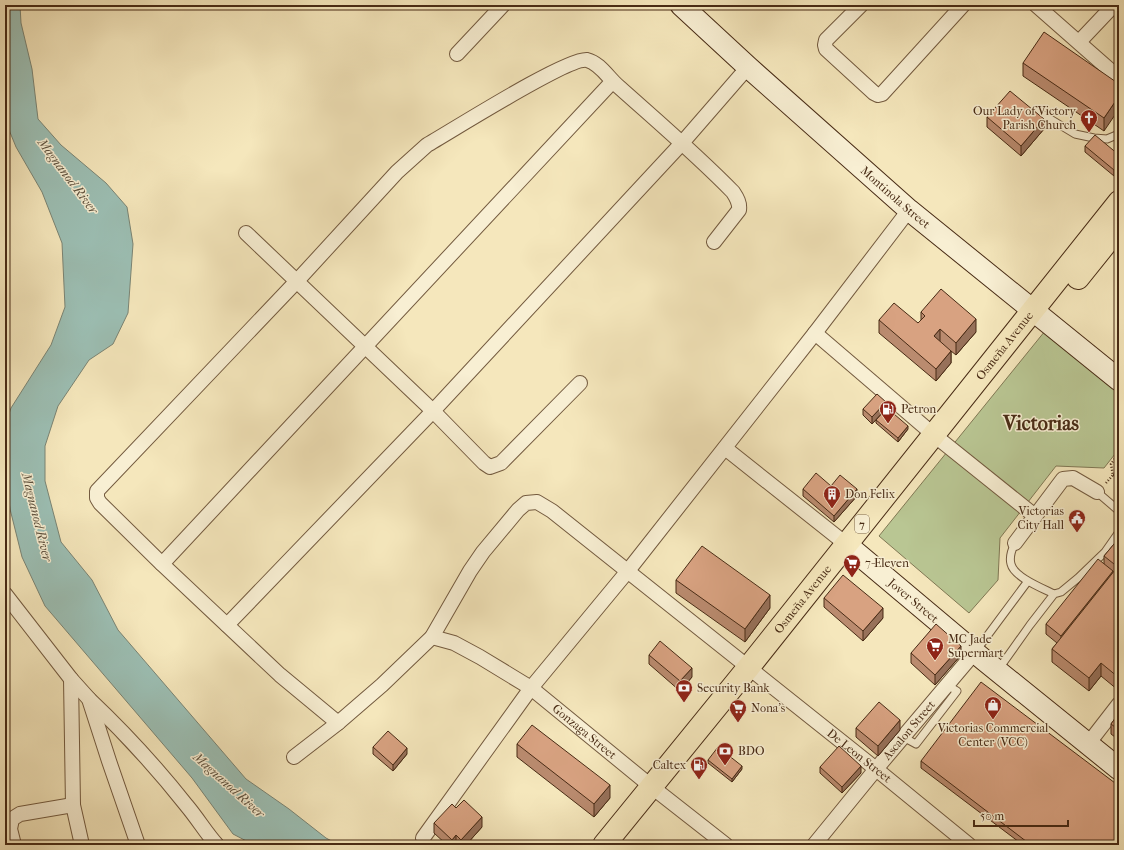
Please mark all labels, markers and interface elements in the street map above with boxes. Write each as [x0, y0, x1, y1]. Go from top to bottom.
place label: Our Lady of Victory Parish Church [973, 104, 1077, 132]
church icon: Our Lady of Victory Parish Church [1079, 108, 1099, 133]
water label: Magnanod River [34, 134, 102, 218]
street label: Montinola Street [858, 163, 934, 232]
street label: Osmeña Avenue [973, 309, 1036, 383]
fuel station icon: Petron [878, 399, 898, 424]
place label: Petron [901, 402, 936, 416]
district label: Victorias [1002, 412, 1079, 435]
water label: Magnanod River [19, 470, 56, 564]
building icon: Don Felix [822, 484, 842, 509]
place label: Don Felix [845, 487, 896, 501]
place label: Victorias City Hall [1018, 504, 1065, 532]
public building icon: Victorias City Hall [1067, 508, 1087, 533]
road number: 7 [855, 515, 869, 533]
supermarket icon: 7-Eleven [842, 553, 862, 578]
place label: 7-Eleven [865, 556, 909, 570]
street label: Osmeña Avenue [771, 562, 834, 636]
street label: Jover Street [885, 575, 942, 626]
place label: MC Jade Supermart [948, 632, 1004, 660]
supermarket icon: MC Jade Supermart [925, 636, 945, 661]
bank icon: Security Bank [674, 678, 694, 703]
place label: Security Bank [697, 681, 770, 695]
shop icon: Victorias Commercial Center (VCC) [983, 695, 1003, 720]
street label: Ascalon Street [879, 697, 938, 764]
supermarket icon: Nona's [728, 698, 748, 723]
street label: Gonzaga Street [550, 701, 620, 762]
place label: Nona's [751, 701, 786, 715]
place label: Victorias Commercial Center (VCC) [937, 721, 1049, 749]
street label: De Leon Street [824, 726, 895, 786]
bank icon: BDO [715, 741, 735, 766]
place label: BDO [738, 744, 764, 758]
water label: Magnanod River [190, 748, 269, 822]
fuel station icon: Caltex [689, 755, 709, 780]
place label: Caltex [653, 758, 687, 772]
scale bar [974, 802, 1068, 828]
text: 50 m [980, 809, 1004, 823]

